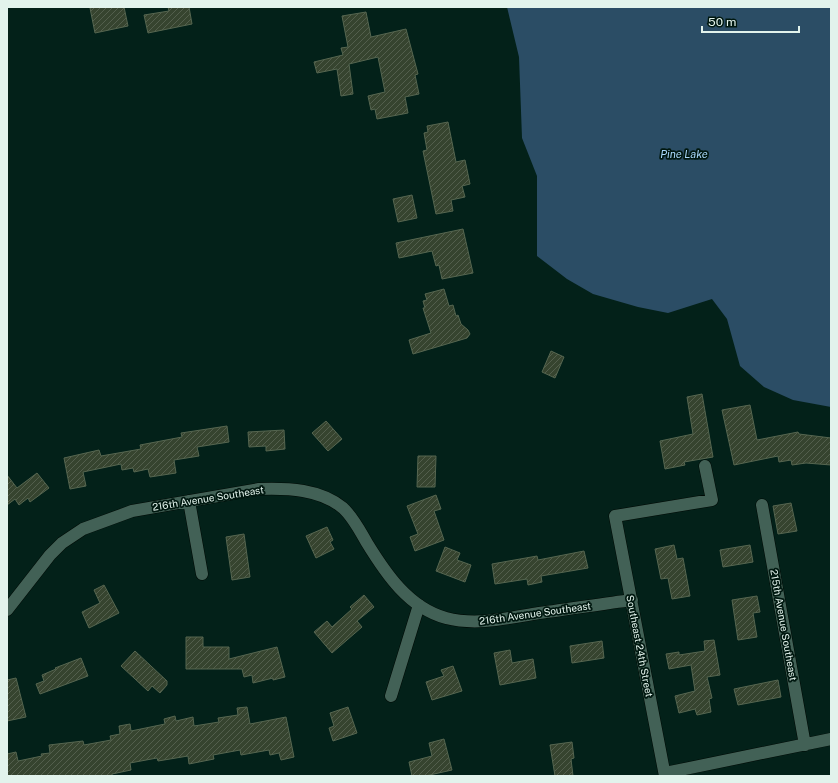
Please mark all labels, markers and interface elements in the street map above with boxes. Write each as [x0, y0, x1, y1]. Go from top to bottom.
scale bar [702, 8, 799, 34]
text: 50 m [708, 15, 736, 29]
water label: Pine Lake [660, 148, 708, 160]
street label: 216th Avenue Southeast [151, 483, 265, 513]
street label: 215th Avenue Southeast [768, 568, 800, 682]
street label: Southeast 24th Street [624, 594, 656, 698]
street label: 216th Avenue Southeast [478, 599, 592, 627]

